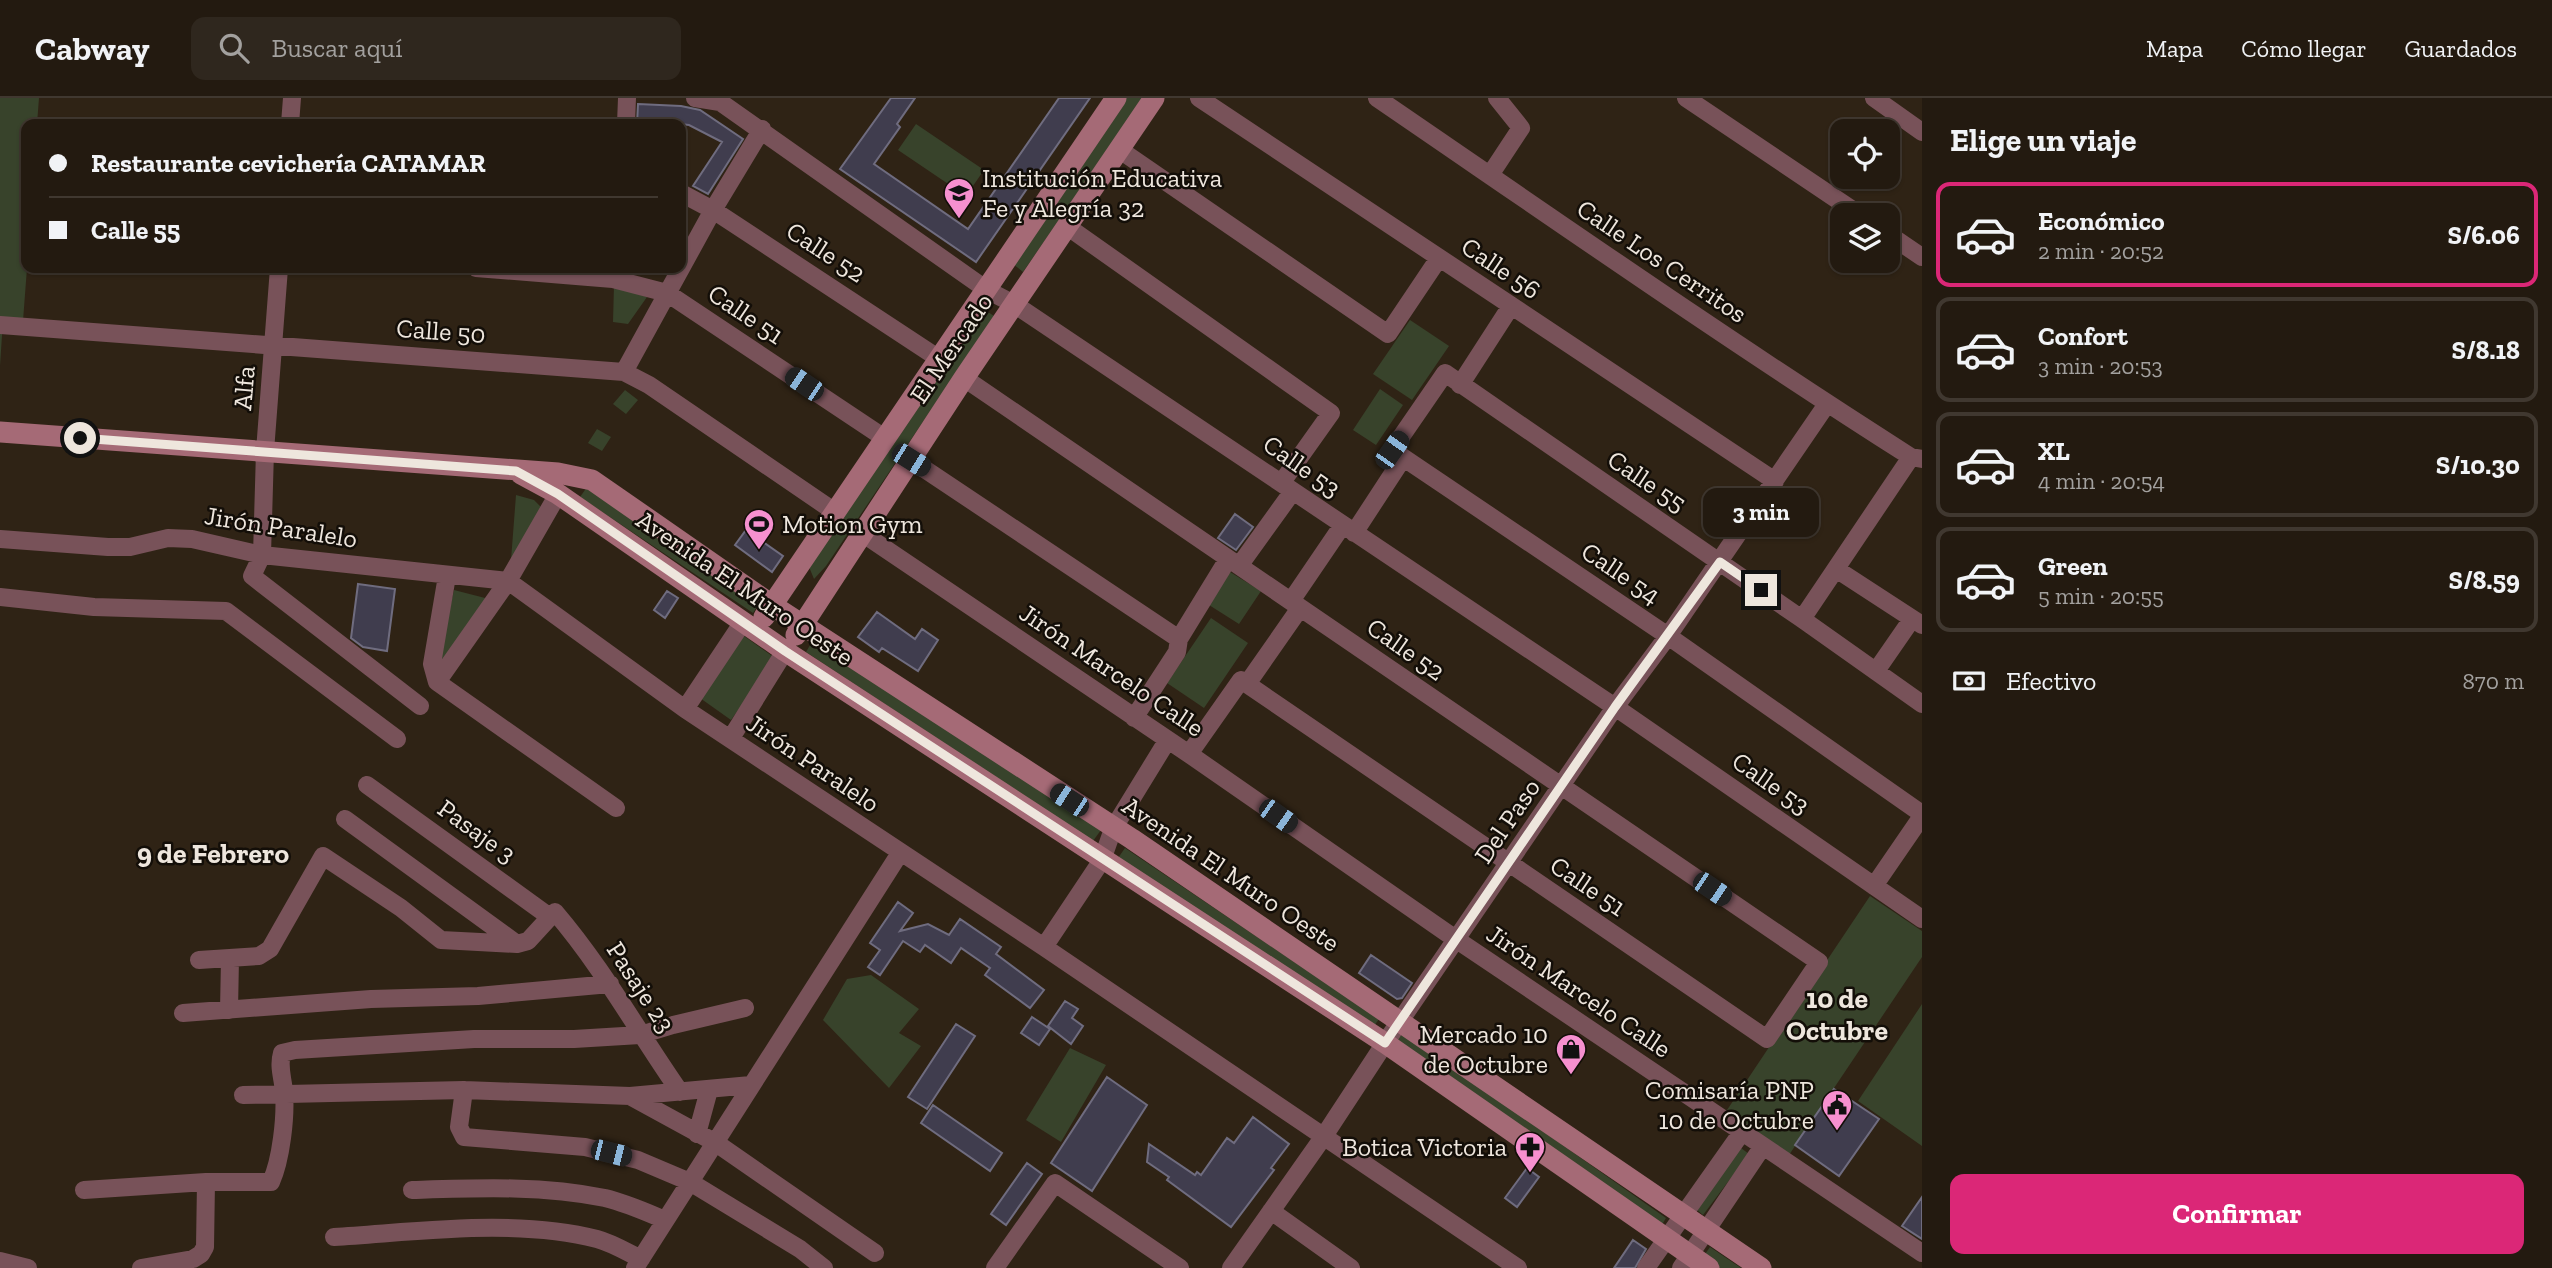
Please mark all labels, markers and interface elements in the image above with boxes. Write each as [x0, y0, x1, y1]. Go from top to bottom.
search box [191, 17, 681, 80]
text: Cabway [35, 29, 149, 68]
icon: search [215, 29, 253, 67]
text: Buscar aquí [271, 32, 402, 64]
text: Mapa [2146, 34, 2203, 63]
text: Cómo llegar [2241, 34, 2367, 63]
text: Guardados [2405, 34, 2517, 63]
map controls [1830, 119, 1900, 273]
button: locate [1830, 119, 1900, 189]
text: Elige un viaje [1950, 121, 2137, 159]
text: Restaurante cevichería CATAMAR [91, 147, 486, 179]
place label: Institución Educativa Fe y Alegría 32 [982, 162, 1223, 224]
school or university icon: Institución Educativa Fe y Alegría 32 [942, 176, 976, 220]
street label: Calle Los Cerritos [1571, 192, 1753, 330]
button: layers [1830, 203, 1900, 273]
icon: car [1954, 203, 2017, 266]
text: Económico [2038, 205, 2165, 237]
text: Calle 55 [91, 214, 180, 246]
street label: Calle 52 [780, 215, 872, 289]
text: S/6.06 [2447, 219, 2520, 251]
street label: Calle 56 [1455, 230, 1547, 306]
text: 2 min · 20:52 [2038, 237, 2164, 265]
street label: Calle 51 [702, 277, 790, 351]
street label: El Mercado [903, 287, 999, 409]
street label: Calle 50 [395, 312, 487, 350]
icon: car [1954, 318, 2017, 381]
text: Confort [2038, 320, 2128, 352]
text: S/8.18 [2452, 334, 2520, 366]
text: 3 min · 20:53 [2038, 352, 2163, 380]
street label: Alfa [226, 364, 262, 412]
car [781, 364, 828, 404]
route start [64, 422, 96, 454]
car [1372, 427, 1413, 473]
street label: Calle 53 [1257, 428, 1347, 504]
icon: car [1954, 433, 2017, 496]
text: XL [2038, 435, 2070, 467]
car [888, 440, 935, 480]
street label: Calle 55 [1602, 443, 1692, 519]
text: S/10.30 [2436, 449, 2520, 481]
text: 4 min · 20:54 [2038, 467, 2165, 495]
callout: 3 min [1703, 489, 1819, 538]
text: 3 min [1732, 498, 1790, 526]
street label: Jirón Paralelo [202, 499, 360, 555]
street label: Avenida El Muro Oeste [630, 503, 860, 673]
sports icon: Motion Gym [742, 507, 776, 551]
place label: Motion Gym [782, 508, 923, 540]
street label: Calle 54 [1575, 535, 1667, 611]
icon: car [1954, 548, 2017, 611]
text: Green [2038, 550, 2108, 582]
text: S/8.59 [2449, 564, 2520, 596]
route end [1745, 574, 1777, 606]
text: 5 min · 20:55 [2038, 582, 2164, 610]
street label: Jirón Marcelo Calle [1014, 596, 1210, 744]
street label: Calle 52 [1361, 611, 1451, 687]
icon: cash [1950, 662, 1988, 700]
text: Efectivo [2006, 665, 2096, 697]
text: 870 m [2462, 667, 2524, 695]
street label: Jirón Paralelo [740, 707, 886, 819]
street label: Calle 53 [1726, 745, 1816, 821]
street label: Del Paso [1467, 772, 1547, 870]
car [1046, 780, 1093, 820]
street label: Avenida El Muro Oeste [1116, 789, 1346, 959]
street label: Pasaje 3 [432, 792, 522, 870]
car [1255, 795, 1302, 837]
district label: 9 de Febrero [137, 837, 289, 870]
street label: Calle 51 [1544, 849, 1632, 923]
car [1689, 869, 1736, 909]
street label: Jirón Marcelo Calle [1481, 917, 1677, 1065]
street label: Pasaje 23 [600, 935, 682, 1039]
district label: 10 de Octubre [1786, 982, 1888, 1047]
place label: Mercado 10 de Octubre [1419, 1018, 1548, 1080]
shop icon: Mercado 10 de Octubre [1554, 1032, 1588, 1076]
place label: Comisaría PNP 10 de Octubre [1645, 1074, 1814, 1136]
public building icon: Comisaría PNP 10 de Octubre [1820, 1088, 1854, 1132]
pharmacy icon: Botica Victoria [1513, 1130, 1547, 1174]
place label: Botica Victoria [1342, 1131, 1507, 1163]
car [589, 1138, 634, 1168]
button: Confirmar [1950, 1174, 2524, 1254]

